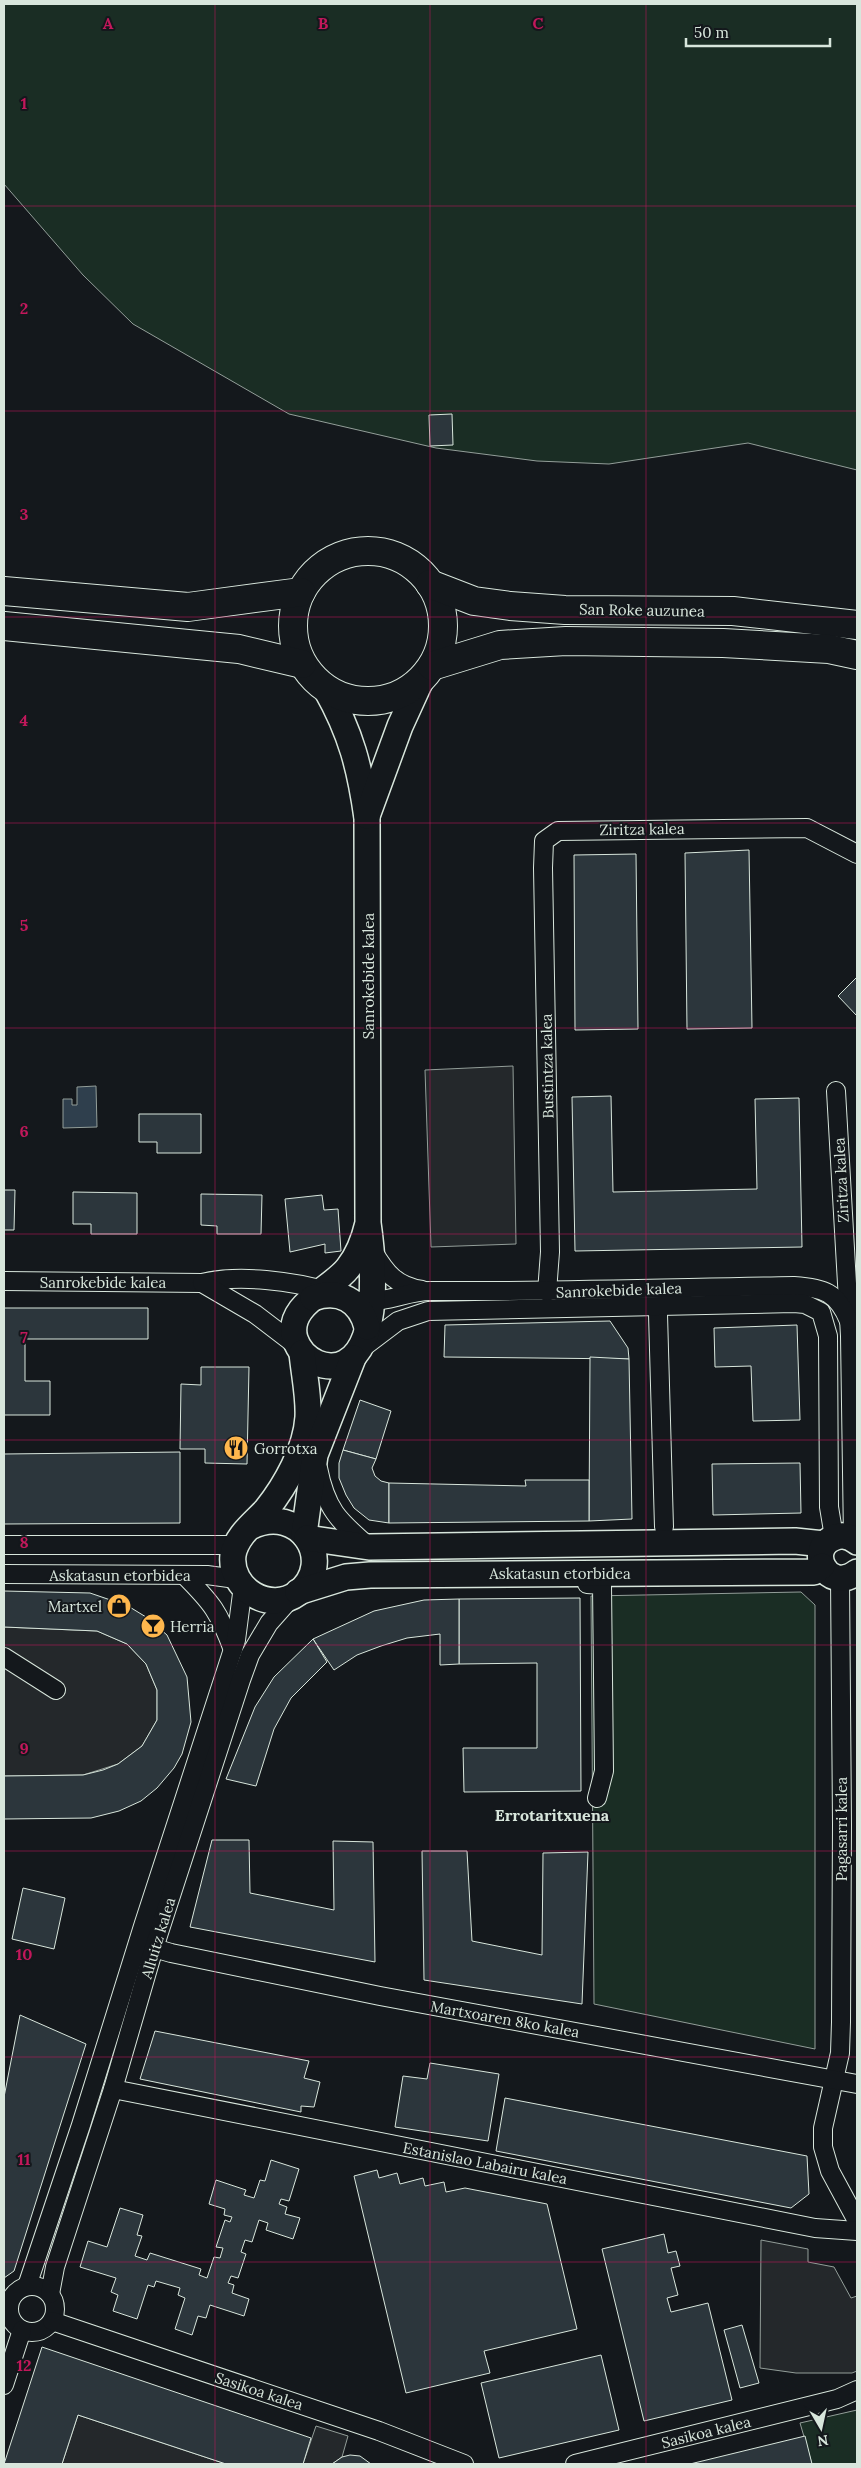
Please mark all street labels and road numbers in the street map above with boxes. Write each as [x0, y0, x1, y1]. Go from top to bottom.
street label: San Roke auzunea [579, 599, 705, 621]
street label: Ziritza kalea [599, 819, 685, 839]
street label: Sanrokebide kalea [359, 913, 378, 1039]
street label: Bustintza kalea [537, 1013, 557, 1119]
street label: Ziritza kalea [829, 1137, 853, 1223]
street label: Sanrokebide kalea [40, 1273, 166, 1292]
street label: Sanrokebide kalea [556, 1278, 683, 1302]
street label: Askatasun etorbidea [488, 1564, 631, 1583]
street label: Askatasun etorbidea [48, 1566, 191, 1585]
street label: Pagasarri kalea [832, 1777, 851, 1881]
street label: Alluitz kalea [136, 1895, 179, 1982]
street label: Martxoaren 8ko kalea [429, 1997, 581, 2041]
street label: Estanislao Labairu kalea [401, 2138, 569, 2188]
street label: Sasikoa kalea [213, 2368, 306, 2414]
street label: Sasikoa kalea [659, 2412, 753, 2452]

